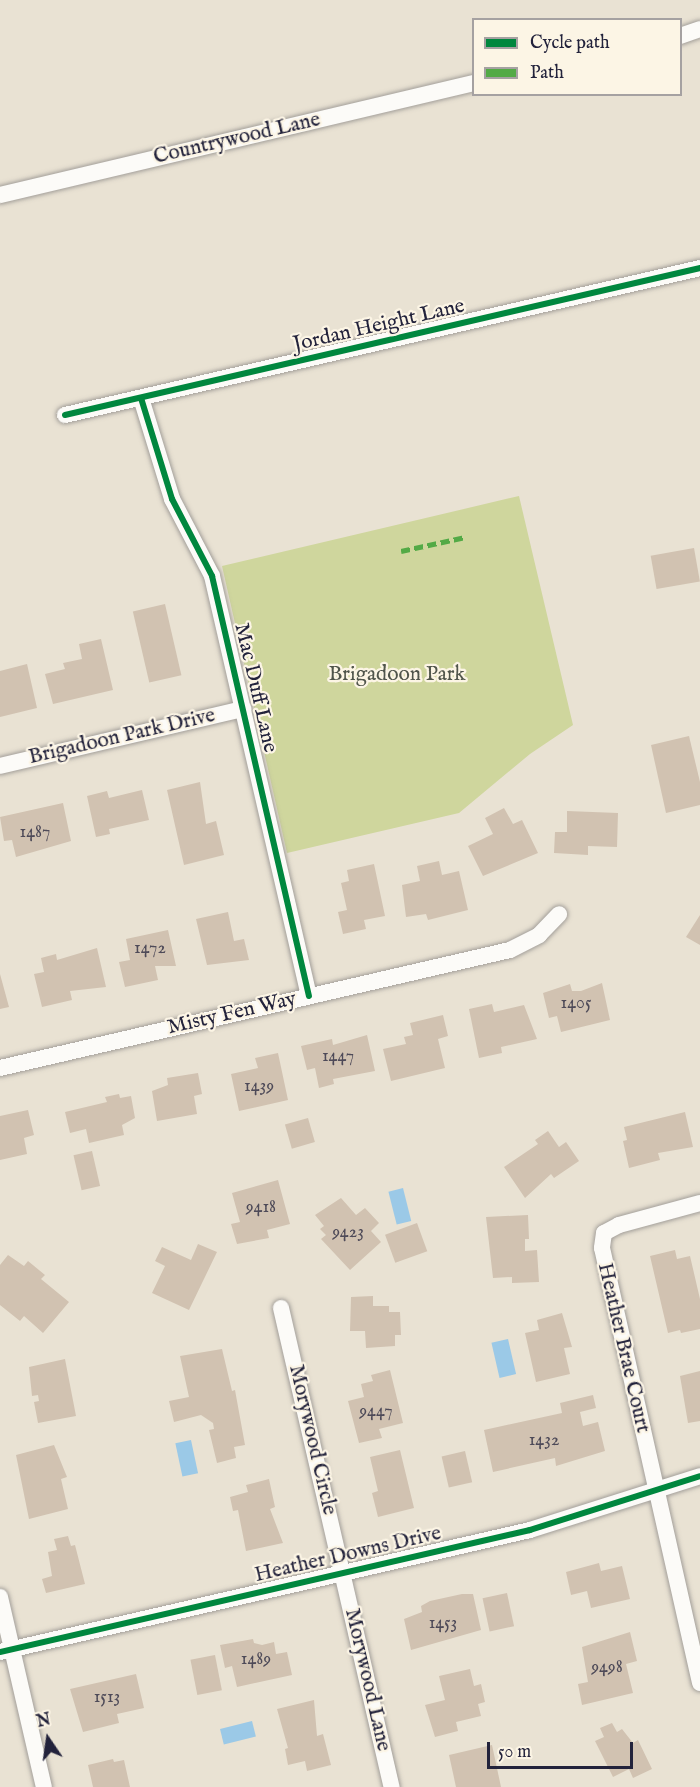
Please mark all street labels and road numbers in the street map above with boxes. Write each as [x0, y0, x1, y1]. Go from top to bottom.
street label: Countrywood Lane [151, 108, 323, 170]
street label: Jordan Height Lane [291, 294, 467, 358]
street label: Mac Duff Lane [228, 621, 282, 755]
street label: Brigadoon Park Drive [26, 703, 218, 771]
street label: Misty Fen Way [165, 987, 299, 1041]
street label: Heather Brae Court [591, 1261, 655, 1435]
street label: Morywood Circle [282, 1362, 342, 1518]
street label: Heather Downs Drive [252, 1521, 444, 1589]
street label: Morywood Lane [338, 1606, 396, 1754]

